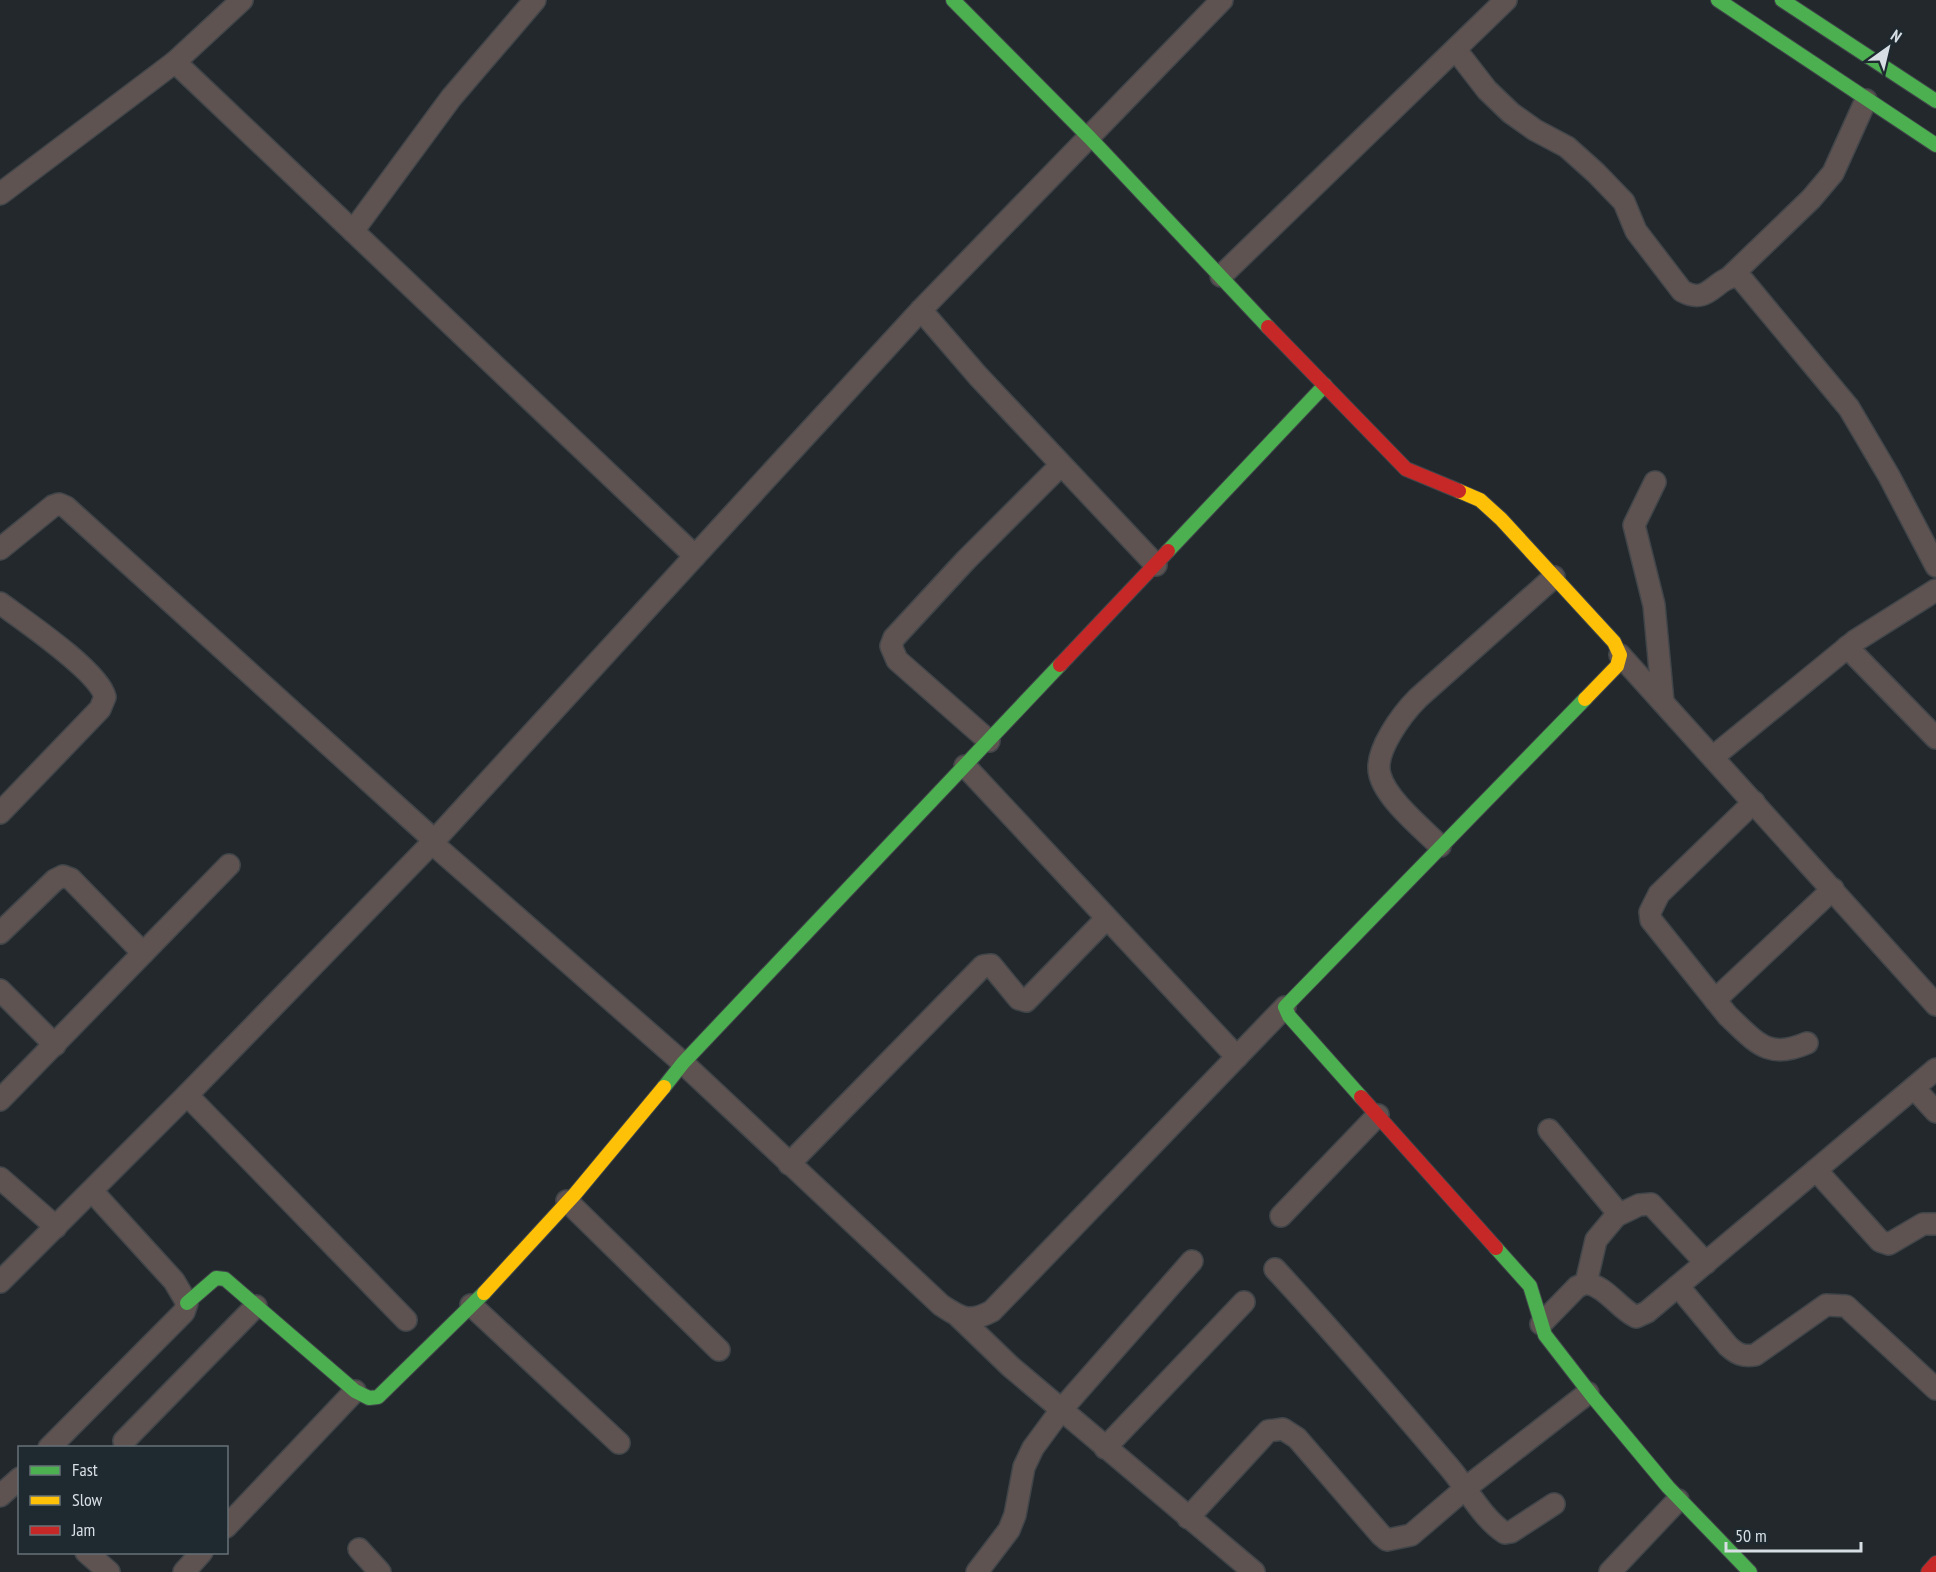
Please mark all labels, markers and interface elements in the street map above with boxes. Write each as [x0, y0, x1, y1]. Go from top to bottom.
north arrow [1858, 18, 1918, 78]
text: N [1887, 25, 1906, 46]
legend [18, 1446, 228, 1554]
text: Fast [72, 1458, 98, 1481]
text: Slow [72, 1488, 103, 1511]
scale bar [1726, 1515, 1861, 1553]
text: Jam [71, 1518, 95, 1541]
text: 50 m [1735, 1524, 1767, 1547]

